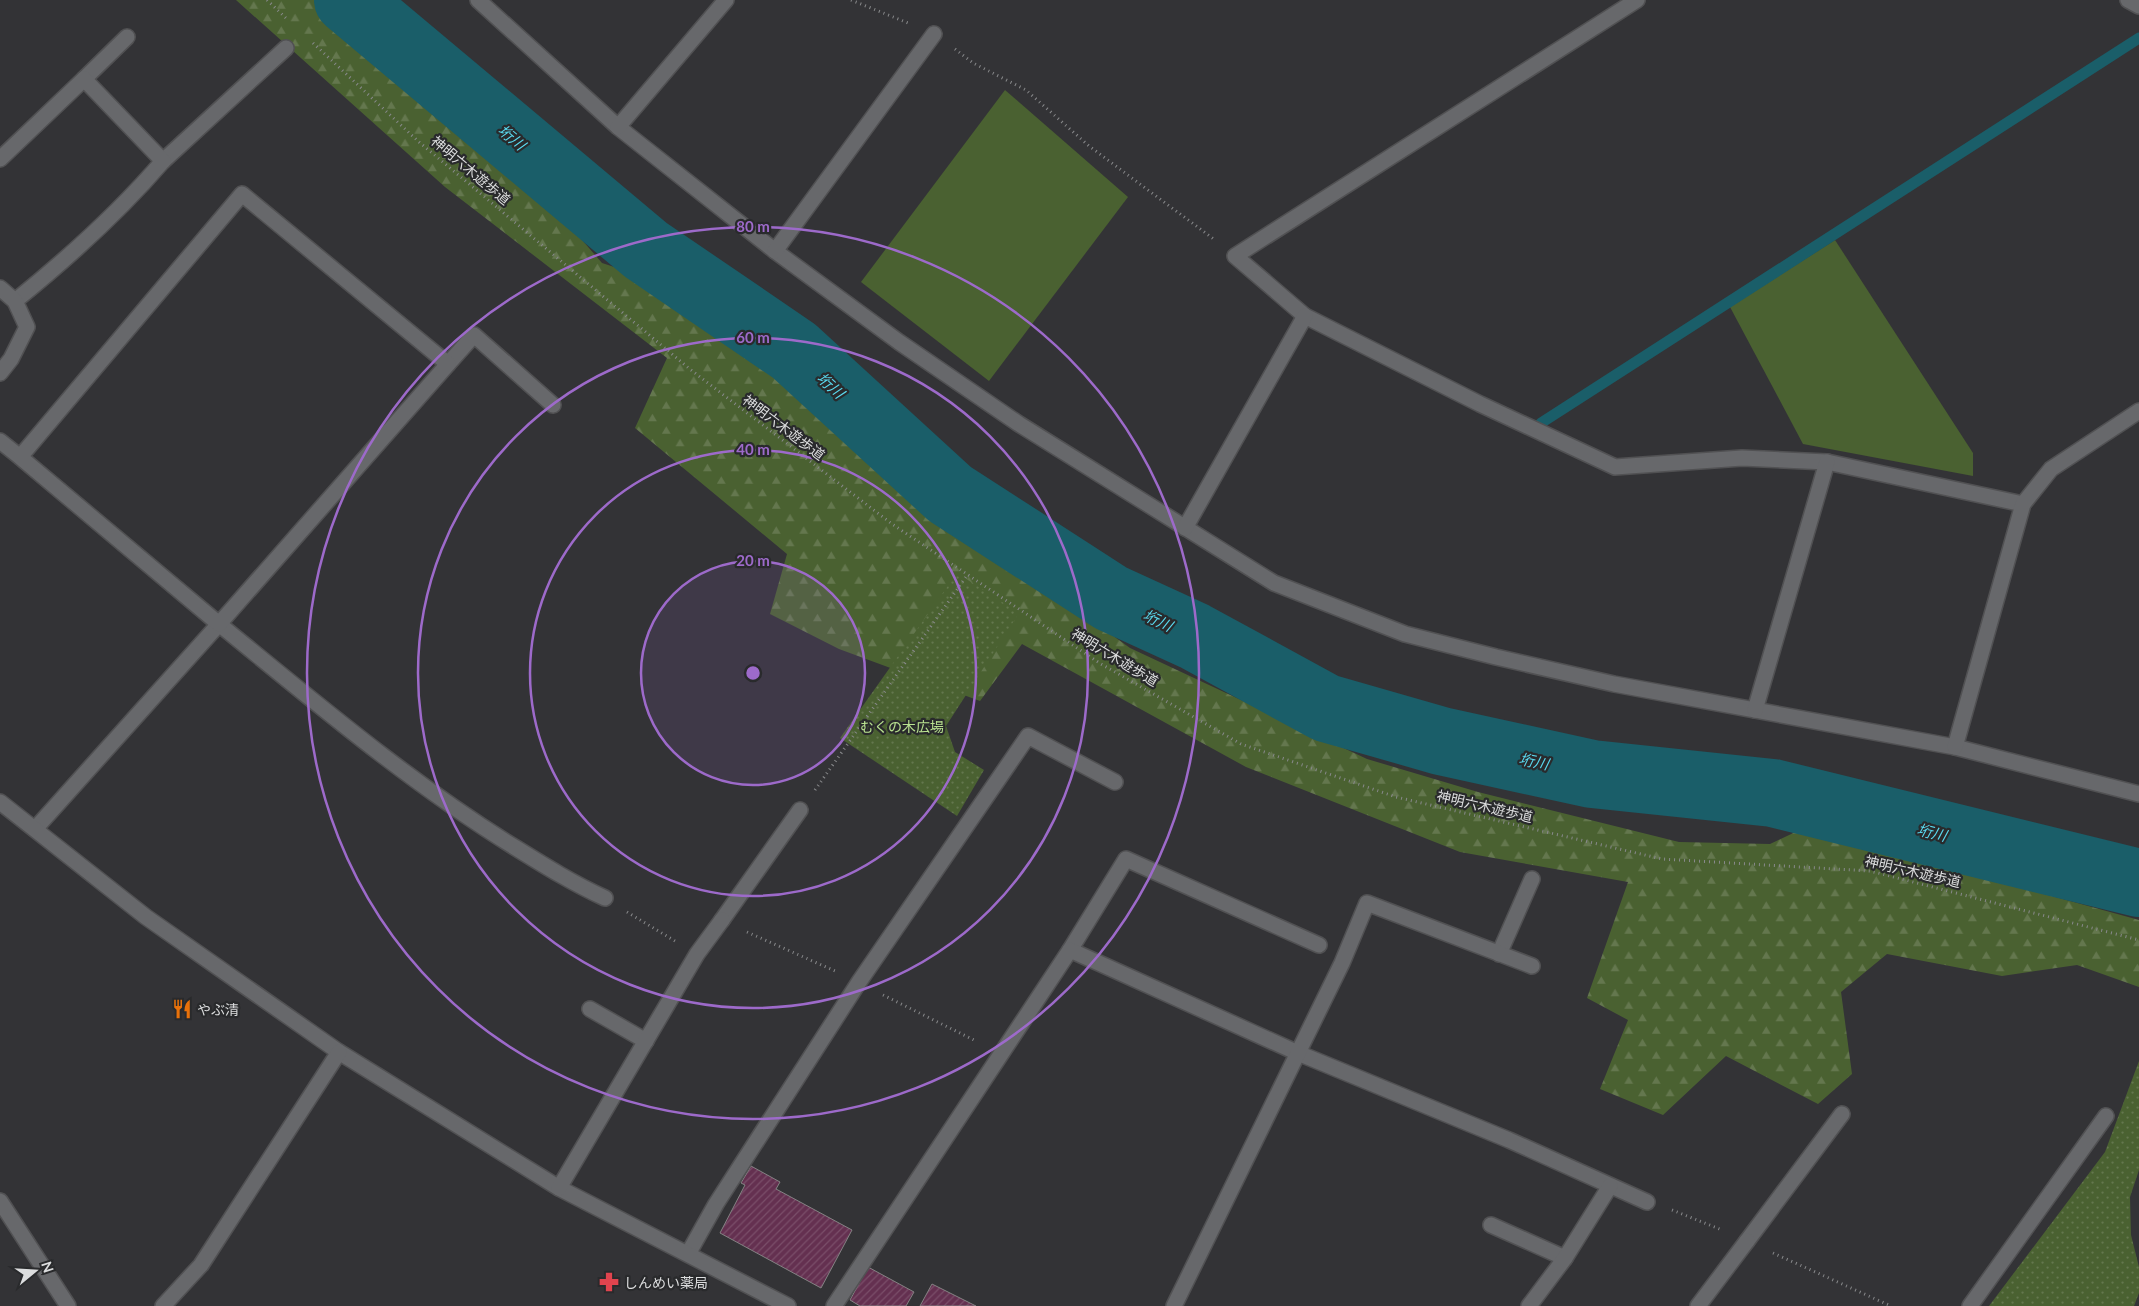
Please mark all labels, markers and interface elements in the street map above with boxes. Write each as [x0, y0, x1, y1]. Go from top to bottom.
water label: 垳川 [495, 120, 531, 155]
street label: 神明六木遊歩道 [428, 132, 514, 208]
text: 80 m [736, 217, 770, 235]
text: 60 m [736, 328, 770, 346]
water label: 垳川 [814, 368, 850, 403]
street label: 神明六木遊歩道 [740, 391, 828, 463]
text: 40 m [736, 440, 770, 458]
text: 20 m [736, 551, 770, 569]
water label: 垳川 [1141, 606, 1177, 635]
street label: 神明六木遊歩道 [1069, 624, 1161, 690]
centre of rings [744, 664, 762, 682]
park label: むくの木広場 [860, 718, 944, 735]
water label: 垳川 [1517, 749, 1552, 773]
street label: 神明六木遊歩道 [1435, 787, 1535, 825]
water label: 垳川 [1915, 820, 1951, 845]
street label: 神明六木遊歩道 [1863, 852, 1963, 890]
restaurant icon: やぶ清 [171, 998, 193, 1020]
place label: やぶ清 [197, 1001, 239, 1018]
north arrow [10, 1246, 60, 1296]
text: N [38, 1259, 58, 1275]
pharmacy icon: しんめい薬局 [598, 1271, 620, 1293]
place label: しんめい薬局 [624, 1274, 708, 1291]

